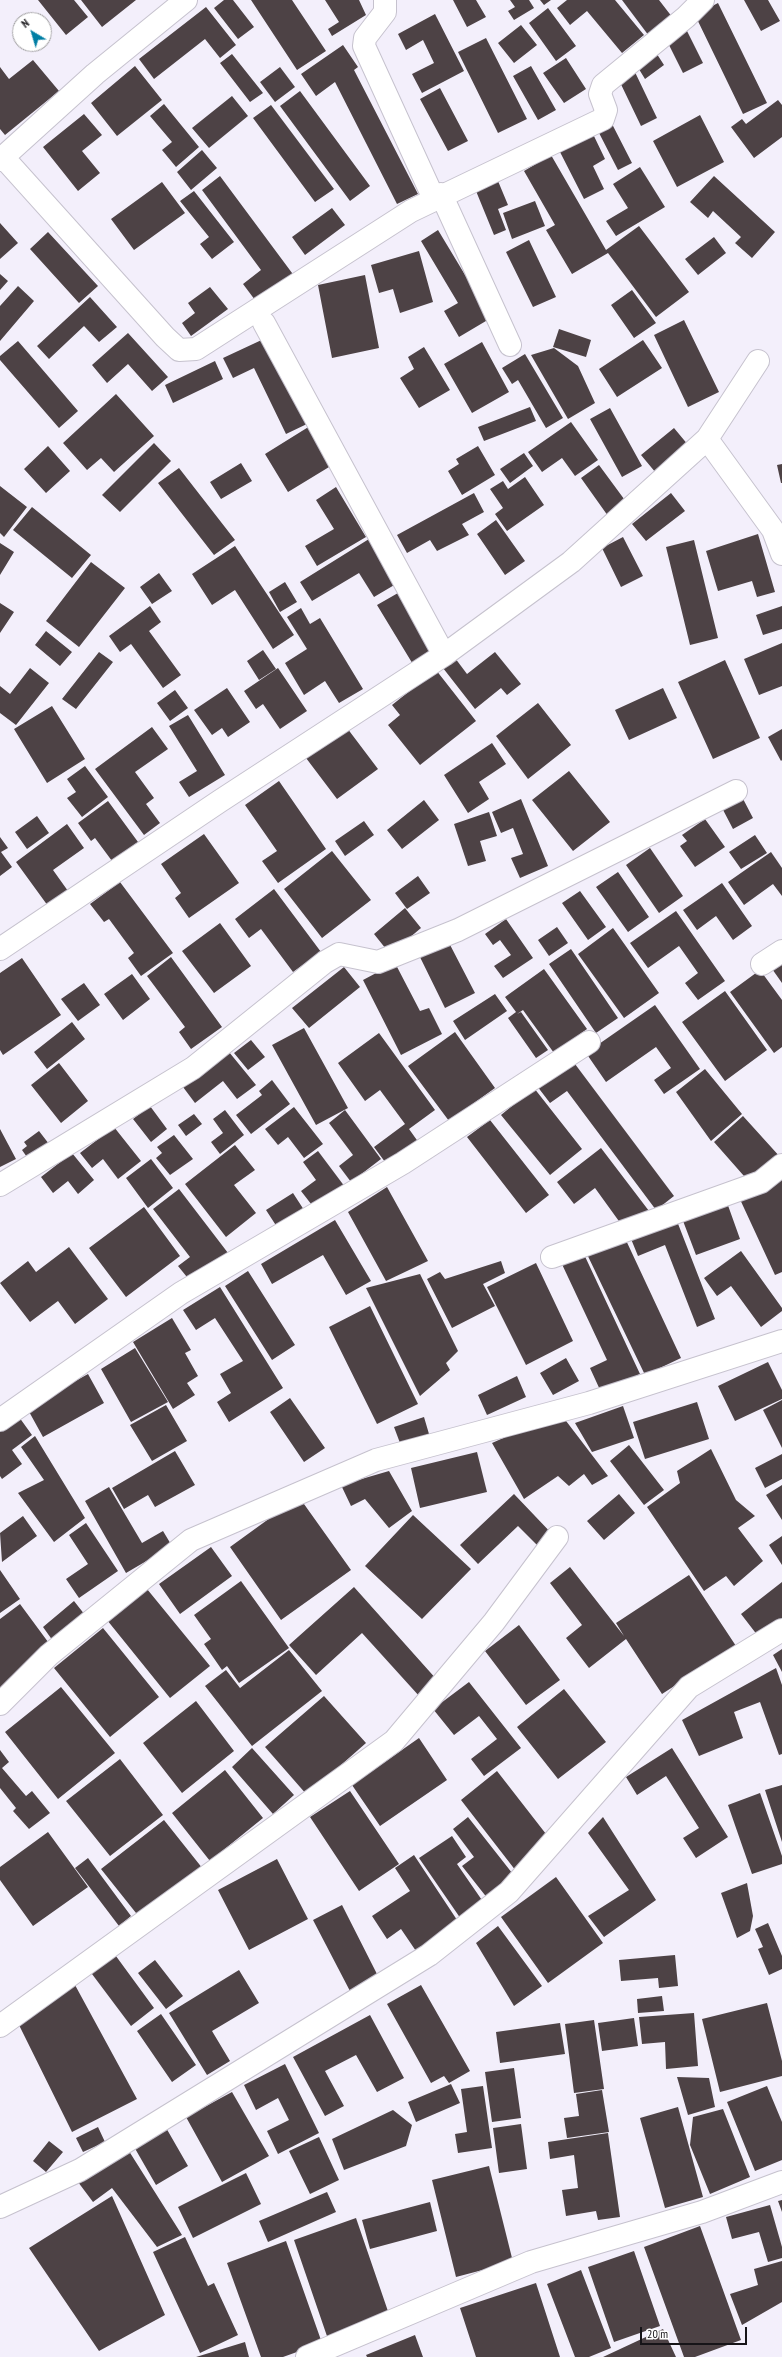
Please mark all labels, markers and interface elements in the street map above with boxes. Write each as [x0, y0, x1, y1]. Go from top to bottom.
north arrow [12, 12, 52, 52]
text: N [19, 16, 32, 31]
scale bar [642, 2319, 749, 2345]
text: 20 m [647, 2326, 668, 2341]

